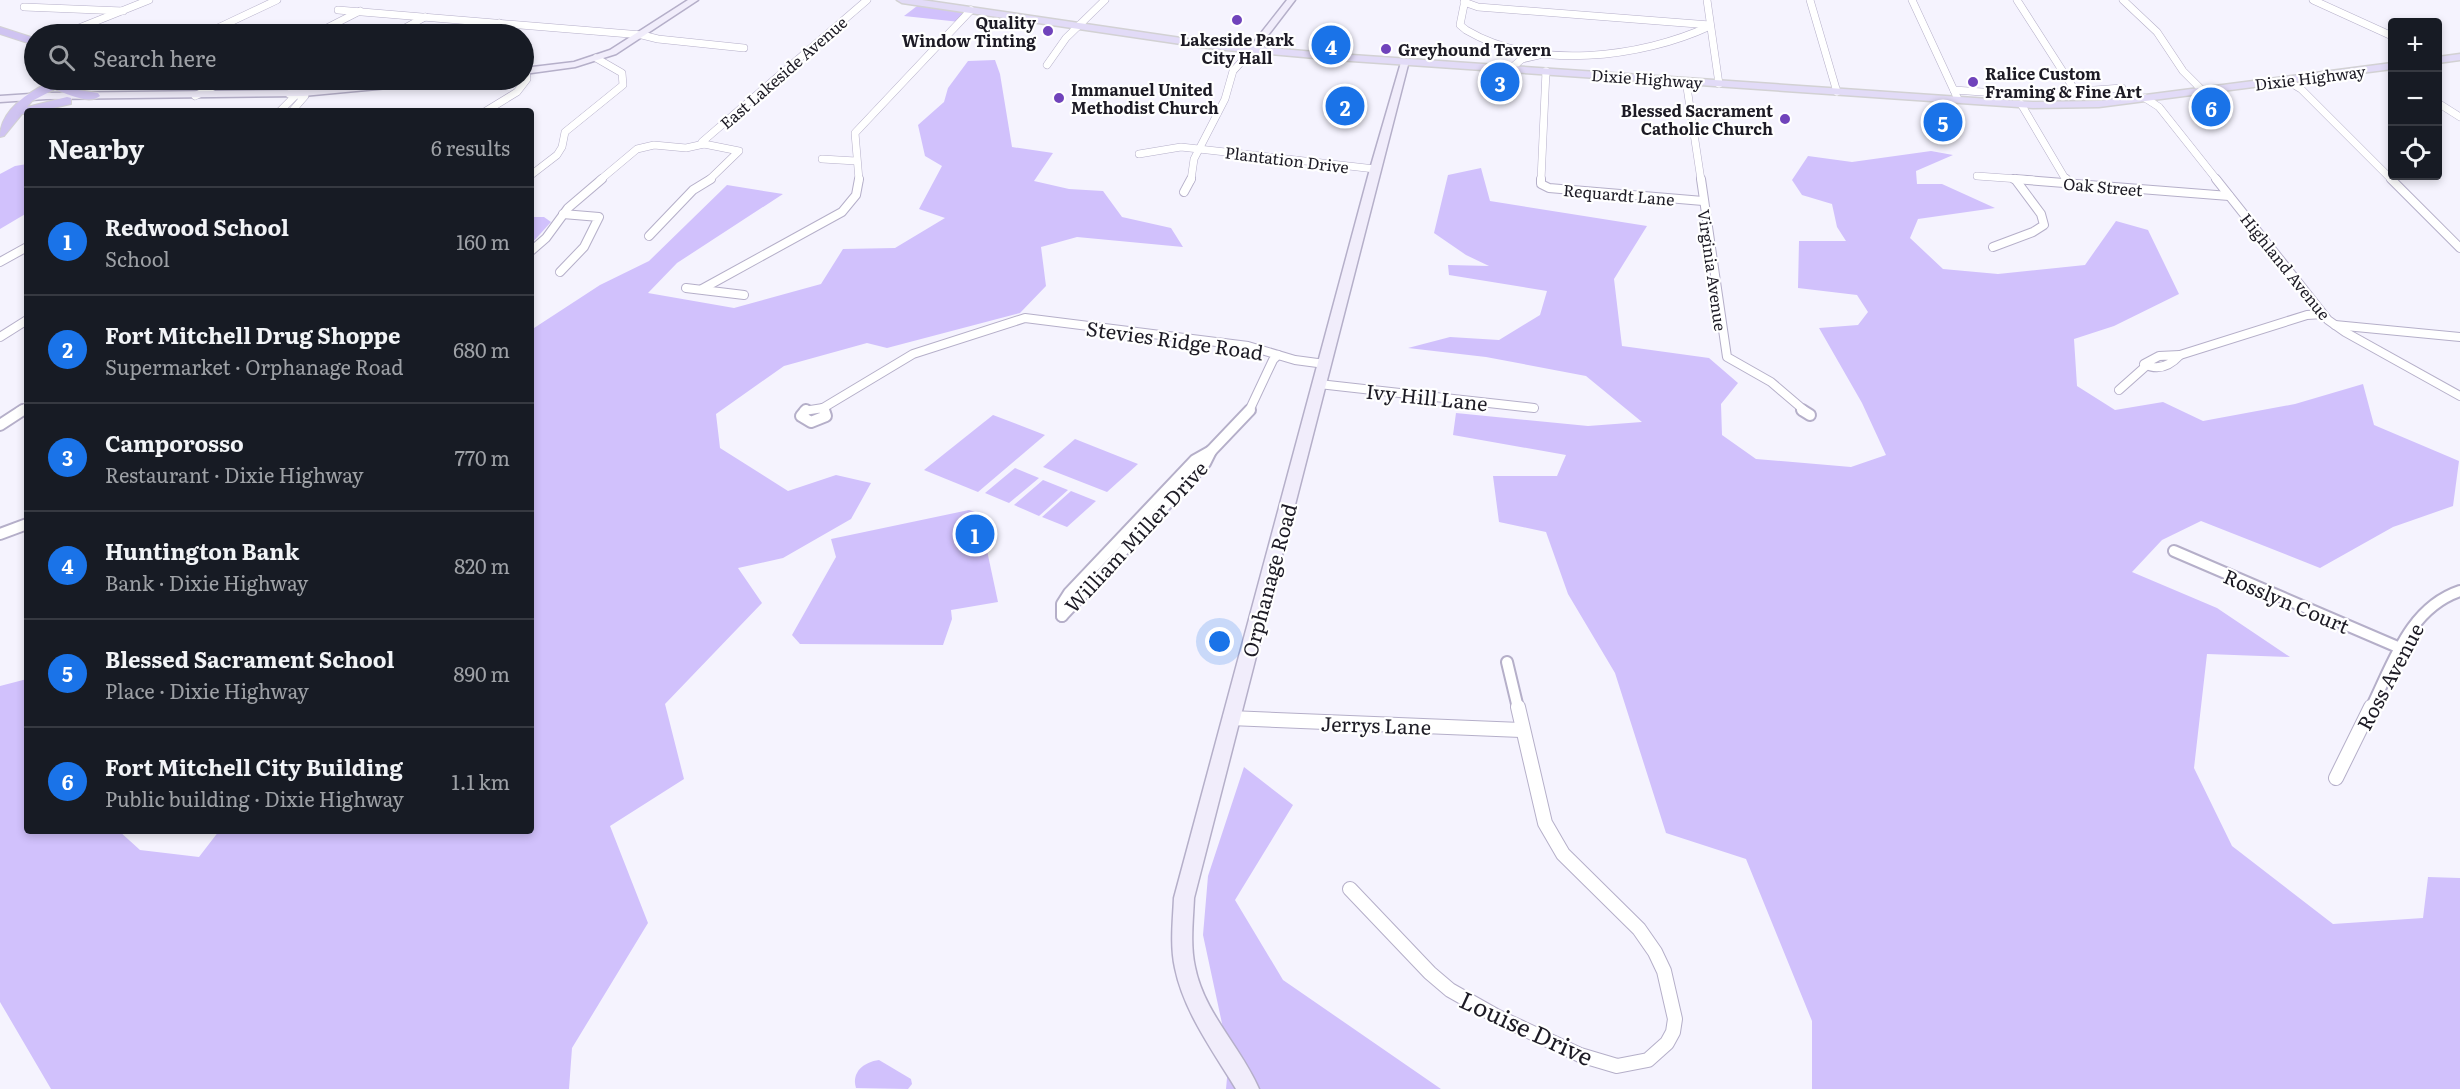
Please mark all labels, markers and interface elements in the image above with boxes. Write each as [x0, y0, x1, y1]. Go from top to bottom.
street label: East Lakeside Avenue [714, 10, 852, 134]
place label: Quality Window Tinting [902, 10, 1036, 52]
marker: Lakeside Park City Hall [1230, 13, 1244, 27]
map controls [2388, 18, 2442, 180]
button: + [2388, 18, 2442, 72]
pin: 4 [1312, 22, 1350, 68]
search box [24, 24, 534, 90]
marker: Quality Window Tinting [1041, 24, 1055, 38]
place label: Lakeside Park City Hall [1180, 27, 1294, 69]
place label: Greyhound Tavern [1398, 37, 1551, 61]
icon: search [45, 41, 78, 74]
text: Search here [93, 41, 216, 74]
marker: Greyhound Tavern [1379, 42, 1393, 56]
street label: Dixie Highway [2253, 58, 2368, 96]
pin: 3 [1480, 60, 1520, 104]
place label: Ralice Custom Framing & Fine Art [1985, 61, 2142, 103]
street label: Dixie Highway [1591, 62, 1704, 94]
button: − [2388, 72, 2442, 126]
marker: Ralice Custom Framing & Fine Art [1966, 75, 1980, 89]
place label: Immanuel United Methodist Church [1071, 77, 1219, 119]
pin: 2 [1326, 84, 1364, 128]
pin: 6 [2192, 84, 2230, 130]
marker: Immanuel United Methodist Church [1052, 91, 1066, 105]
place label: Blessed Sacrament Catholic Church [1621, 98, 1773, 140]
pin: 5 [1924, 100, 1962, 144]
marker: Blessed Sacrament Catholic Church [1778, 112, 1792, 126]
button: locate [2388, 126, 2442, 180]
text: Nearby [48, 128, 144, 167]
text: 6 results [431, 132, 510, 162]
street label: Plantation Drive [1224, 139, 1350, 179]
street label: Oak Street [2062, 171, 2144, 201]
street label: Requardt Lane [1562, 177, 1676, 211]
street label: Highland Avenue [2235, 207, 2337, 325]
street label: Virginia Avenue [1693, 208, 1733, 332]
text: Redwood School [105, 210, 289, 243]
text: 1 [63, 226, 72, 256]
text: 160 m [456, 226, 510, 256]
text: School [105, 243, 170, 273]
street label: Stevies Ridge Road [1085, 312, 1265, 366]
text: Fort Mitchell Drug Shoppe [105, 318, 401, 351]
text: 2 [62, 334, 73, 364]
text: 680 m [453, 334, 510, 364]
text: Supermarket · Orphanage Road [105, 351, 403, 381]
street label: Ivy Hill Lane [1365, 375, 1489, 417]
text: Camporosso [105, 426, 244, 459]
text: 3 [62, 442, 73, 472]
text: 770 m [455, 442, 510, 472]
street label: William Miller Drive [1056, 453, 1214, 619]
text: Restaurant · Dixie Highway [105, 459, 364, 489]
street label: Orphanage Road [1233, 500, 1303, 660]
pin: 1 [956, 512, 994, 556]
text: Huntington Bank [105, 534, 299, 567]
text: 4 [61, 550, 74, 580]
text: 820 m [454, 550, 510, 580]
street label: Rosslyn Court [2219, 560, 2355, 640]
text: Bank · Dixie Highway [105, 567, 308, 597]
street label: Ross Avenue [2348, 617, 2430, 735]
your location [1205, 627, 1234, 656]
text: Blessed Sacrament School [105, 642, 394, 675]
text: 5 [62, 658, 73, 688]
text: 890 m [454, 658, 510, 688]
text: Place · Dixie Highway [105, 675, 309, 705]
street label: Jerrys Lane [1320, 707, 1432, 741]
text: Fort Mitchell City Building [105, 750, 403, 783]
text: 6 [62, 766, 73, 796]
text: 1.1 km [452, 766, 510, 796]
text: Public building · Dixie Highway [105, 783, 404, 813]
street label: Louise Drive [1455, 981, 1599, 1073]

